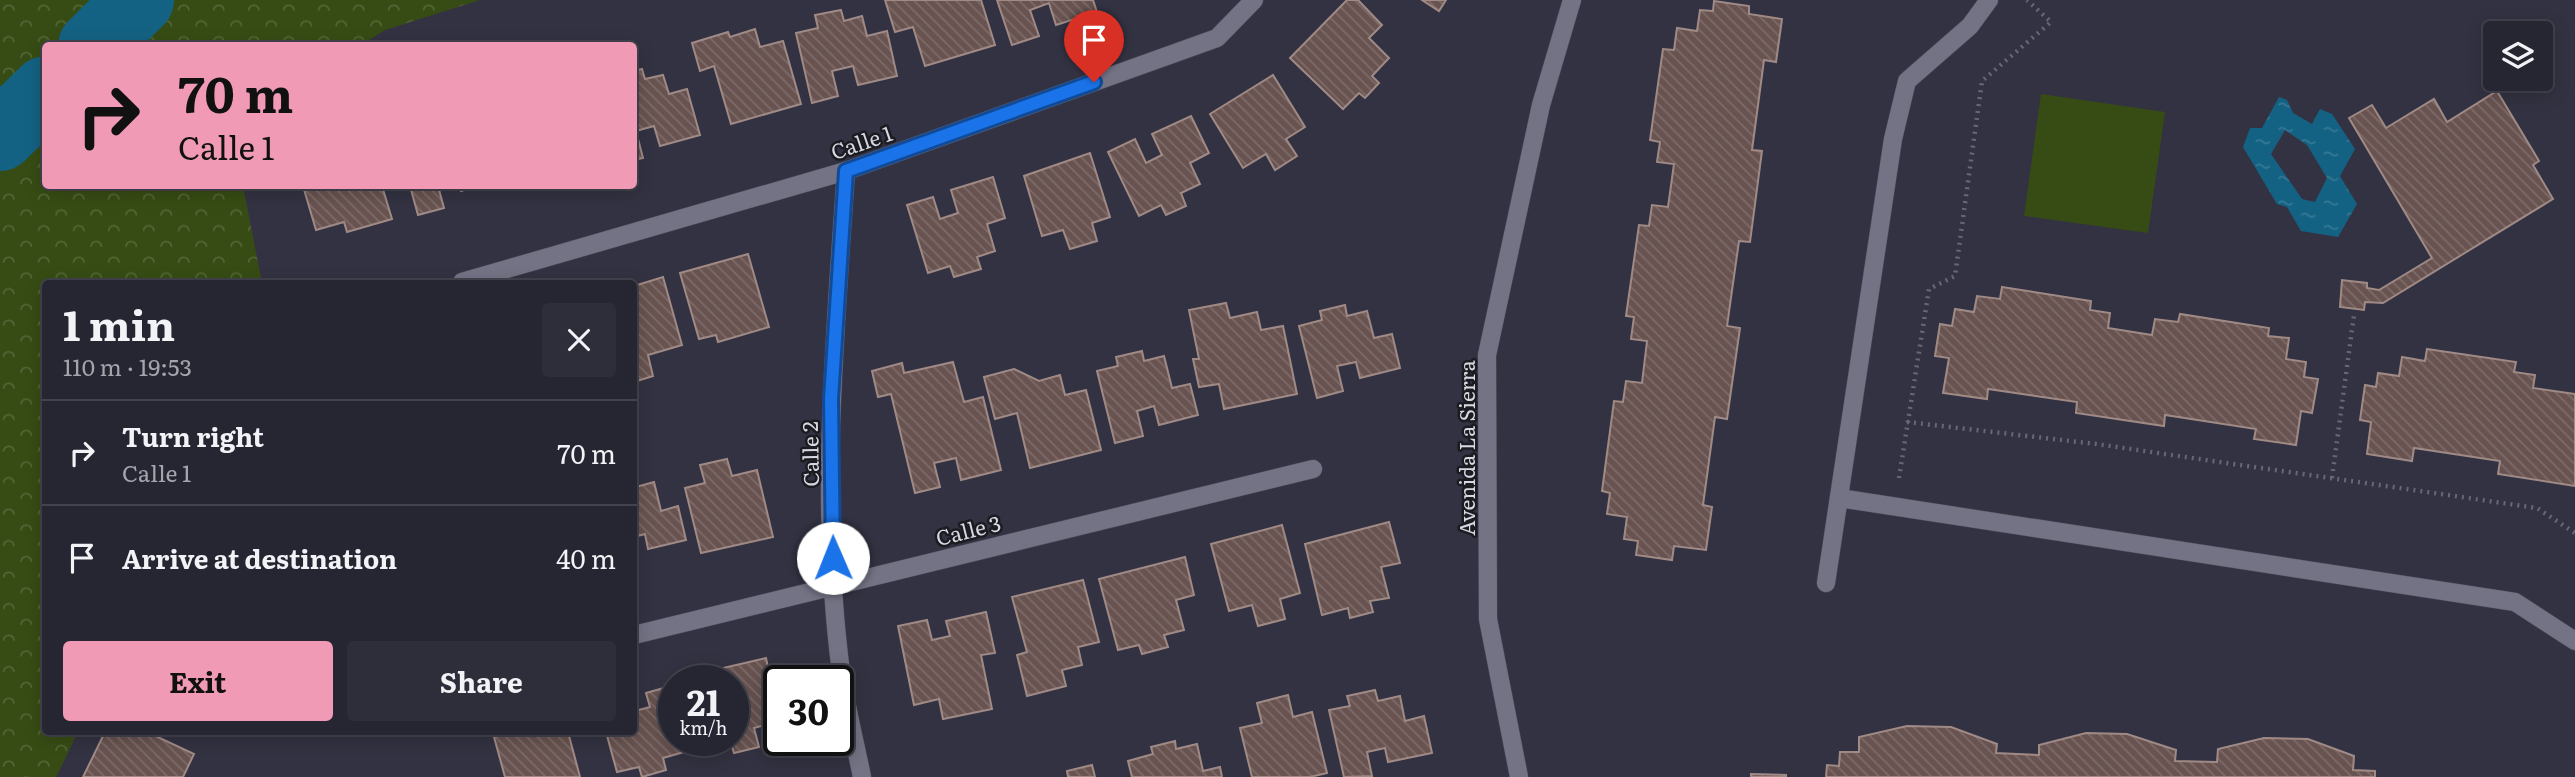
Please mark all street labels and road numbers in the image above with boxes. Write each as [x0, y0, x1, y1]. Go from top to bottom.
street label: Calle 1 [826, 116, 896, 166]
street label: Avenida La Sierra [1450, 359, 1481, 536]
street label: Calle 2 [793, 421, 825, 487]
street label: Calle 3 [932, 506, 1004, 552]

